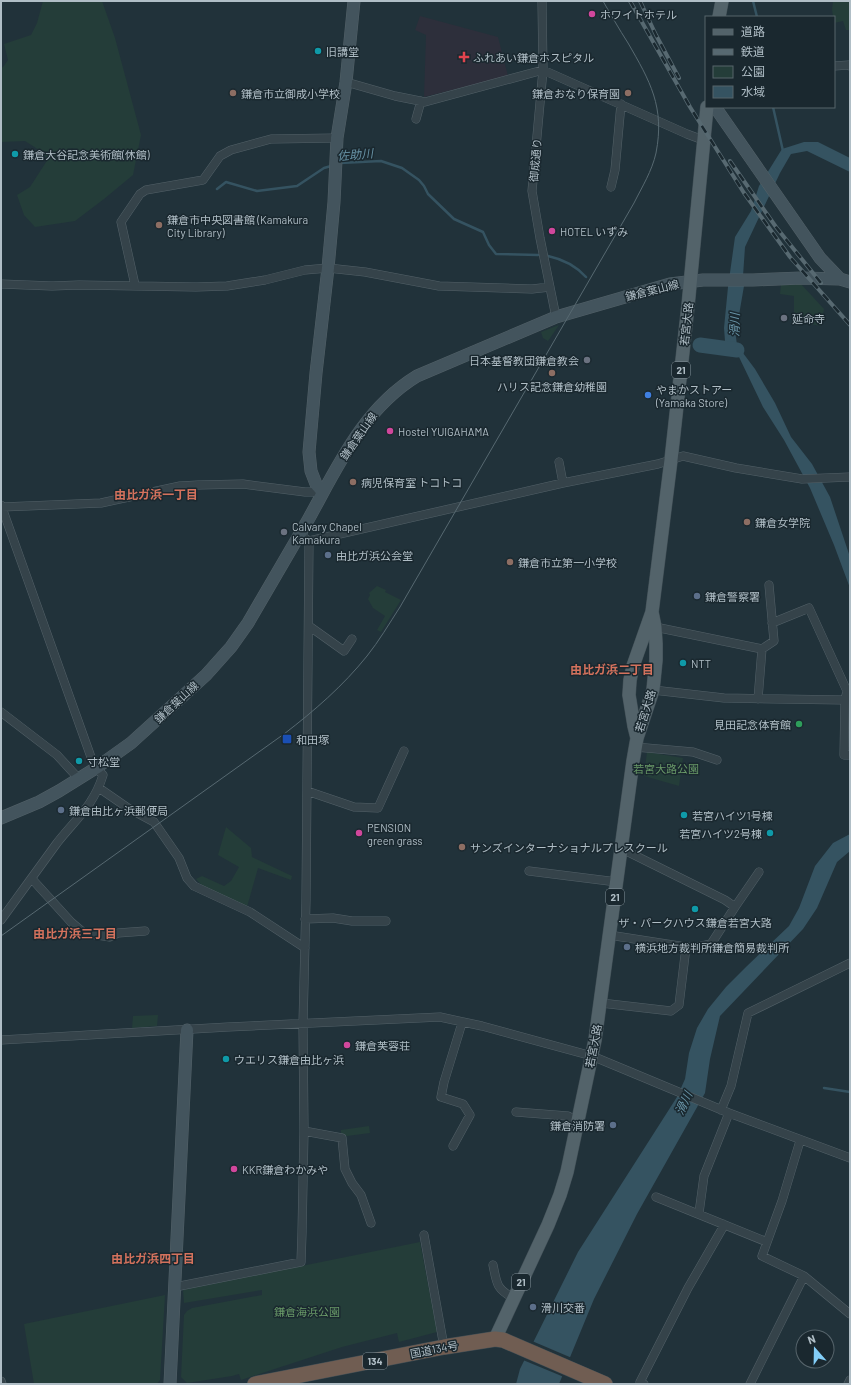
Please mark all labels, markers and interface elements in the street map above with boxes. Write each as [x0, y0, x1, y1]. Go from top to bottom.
place label: ホワイトホテル [600, 8, 677, 21]
marker: ホワイトホテル [587, 9, 597, 19]
legend [705, 16, 835, 108]
text: 道路 [741, 24, 765, 38]
text: 鉄道 [741, 44, 765, 58]
place label: 旧講堂 [326, 45, 359, 58]
marker: 旧講堂 [313, 46, 323, 56]
marker: ふれあい鎌倉ホスピタル [458, 51, 470, 63]
place label: ふれあい鎌倉ホスピタル [473, 51, 594, 64]
text: 公園 [741, 64, 765, 78]
text: 水域 [741, 84, 765, 98]
place label: 鎌倉市立御成小学校 [241, 87, 340, 100]
place label: 鎌倉おなり保育園 [532, 87, 620, 100]
marker: 鎌倉市立御成小学校 [228, 88, 238, 98]
marker: 鎌倉おなり保育園 [623, 88, 633, 98]
street label: 御成通り [527, 138, 543, 183]
water label: 佐助川 [336, 145, 376, 163]
place label: 鎌倉大谷記念美術館(休館) [23, 148, 150, 161]
marker: 鎌倉大谷記念美術館(休館) [10, 149, 20, 159]
place label: 鎌倉市中央図書館 (Kamakura City Library) [167, 213, 308, 239]
marker: 鎌倉市中央図書館 (Kamakura City Library) [154, 220, 164, 230]
place label: HOTEL いずみ [560, 225, 628, 238]
marker: HOTEL いずみ [547, 226, 557, 236]
street label: 鎌倉葉山線 [624, 277, 680, 303]
street label: 若宮大路 [677, 301, 695, 347]
water label: 滑川 [727, 311, 741, 337]
place label: 延命寺 [792, 312, 825, 325]
marker: 延命寺 [779, 313, 789, 323]
place label: 日本基督教団鎌倉教会 [469, 354, 579, 367]
marker: 日本基督教団鎌倉教会 [582, 355, 592, 365]
road number: 21 [672, 362, 690, 378]
marker: ハリス記念鎌倉幼稚園 [547, 368, 557, 378]
place label: ハリス記念鎌倉幼稚園 [497, 380, 607, 393]
place label: やまかストアー (Yamaka Store) [655, 383, 732, 409]
marker: やまかストアー (Yamaka Store) [643, 390, 653, 400]
street label: 鎌倉葉山線 [337, 410, 379, 462]
place label: Hostel YUIGAHAMA [398, 425, 489, 438]
marker: Hostel YUIGAHAMA [385, 426, 395, 436]
place label: 病児保育室 トコトコ [361, 476, 462, 489]
marker: 病児保育室 トコトコ [348, 477, 358, 487]
district label: 由比ガ浜一丁目 [114, 487, 198, 501]
place label: 鎌倉女学院 [755, 516, 810, 529]
marker: 鎌倉女学院 [742, 517, 752, 527]
place label: Calvary Chapel Kamakura [292, 520, 362, 546]
marker: Calvary Chapel Kamakura [279, 527, 289, 537]
place label: 由比ガ浜公会堂 [336, 549, 413, 562]
marker: 由比ガ浜公会堂 [323, 550, 333, 560]
place label: 鎌倉市立第一小学校 [518, 556, 617, 569]
marker: 鎌倉市立第一小学校 [505, 557, 515, 567]
place label: 鎌倉警察署 [705, 590, 760, 603]
marker: 鎌倉警察署 [692, 591, 702, 601]
place label: NTT [691, 657, 711, 670]
marker: NTT [678, 658, 688, 668]
district label: 由比ガ浜二丁目 [570, 662, 654, 676]
street label: 鎌倉葉山線 [151, 678, 201, 726]
street label: 若宮大路 [632, 688, 658, 734]
place label: 見田記念体育館 [714, 718, 791, 731]
marker: 見田記念体育館 [794, 719, 804, 729]
marker: 和田塚 [281, 733, 293, 745]
place label: 和田塚 [296, 733, 329, 746]
place label: 寸松堂 [87, 755, 120, 768]
marker: 寸松堂 [74, 756, 84, 766]
park label: 若宮大路公園 [633, 762, 699, 775]
place label: 鎌倉由比ヶ浜郵便局 [69, 804, 168, 817]
marker: 鎌倉由比ヶ浜郵便局 [56, 805, 66, 815]
place label: 若宮ハイツ1号棟 [692, 809, 773, 822]
marker: 若宮ハイツ1号棟 [679, 810, 689, 820]
place label: PENSION green grass [367, 821, 423, 847]
place label: 若宮ハイツ2号棟 [679, 827, 762, 840]
marker: PENSION green grass [354, 828, 364, 838]
marker: 若宮ハイツ2号棟 [765, 828, 775, 838]
place label: サンズインターナショナルプレスクール [470, 841, 668, 854]
marker: サンズインターナショナルプレスクール [457, 842, 467, 852]
road number: 21 [606, 889, 624, 905]
marker: ザ・パークハウス鎌倉若宮大路 [690, 904, 700, 914]
place label: ザ・パークハウス鎌倉若宮大路 [618, 916, 772, 929]
district label: 由比ガ浜三丁目 [33, 926, 117, 940]
place label: 横浜地方裁判所鎌倉簡易裁判所 [635, 941, 790, 954]
marker: 横浜地方裁判所鎌倉簡易裁判所 [622, 942, 632, 952]
street label: 若宮大路 [582, 1023, 604, 1069]
place label: 鎌倉芙蓉荘 [355, 1039, 410, 1052]
marker: 鎌倉芙蓉荘 [342, 1040, 352, 1050]
place label: ウエリス鎌倉由比ヶ浜 [234, 1053, 344, 1066]
marker: ウエリス鎌倉由比ヶ浜 [221, 1054, 231, 1064]
water label: 滑川 [672, 1087, 695, 1117]
place label: 鎌倉消防署 [550, 1119, 605, 1132]
marker: 鎌倉消防署 [608, 1120, 618, 1130]
place label: KKR鎌倉わかみや [242, 1163, 328, 1176]
marker: KKR鎌倉わかみや [229, 1164, 239, 1174]
district label: 由比ガ浜四丁目 [111, 1251, 195, 1265]
road number: 21 [512, 1274, 530, 1290]
place label: 滑川交番 [541, 1301, 585, 1314]
marker: 滑川交番 [528, 1302, 538, 1312]
park label: 鎌倉海浜公園 [274, 1305, 340, 1318]
north arrow [795, 1329, 835, 1369]
text: N [806, 1332, 817, 1346]
street label: 国道134号 [409, 1338, 459, 1360]
road number: 134 [363, 1353, 387, 1369]

